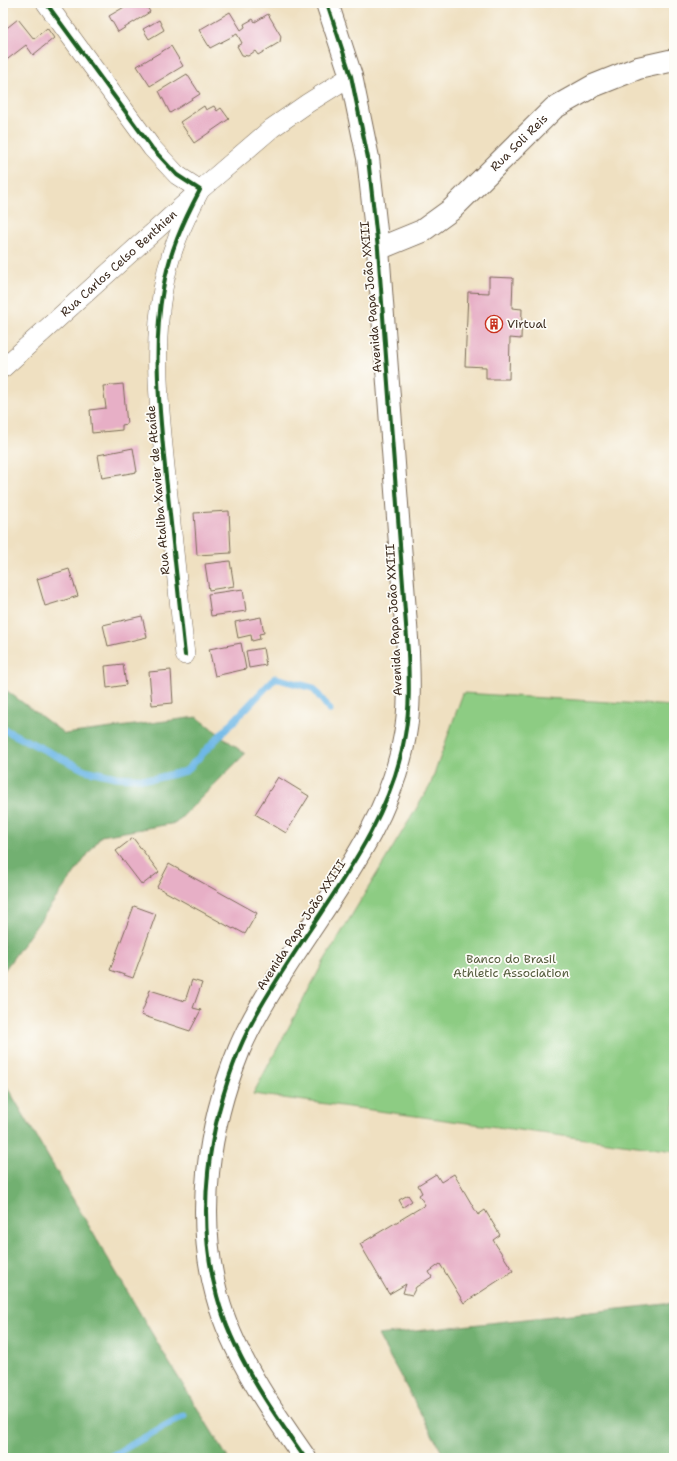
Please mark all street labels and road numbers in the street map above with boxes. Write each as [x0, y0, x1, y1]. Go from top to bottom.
street label: Rua Soli Reis [487, 111, 551, 175]
street label: Rua Carlos Celso Benthien [57, 207, 181, 320]
street label: Avenida Papa João XXIII [356, 220, 386, 374]
street label: Rua Ataliba Xavier de Ataíde [143, 404, 173, 575]
street label: Avenida Papa João XXIII [382, 543, 406, 696]
street label: Avenida Papa João XXIII [253, 856, 349, 993]

